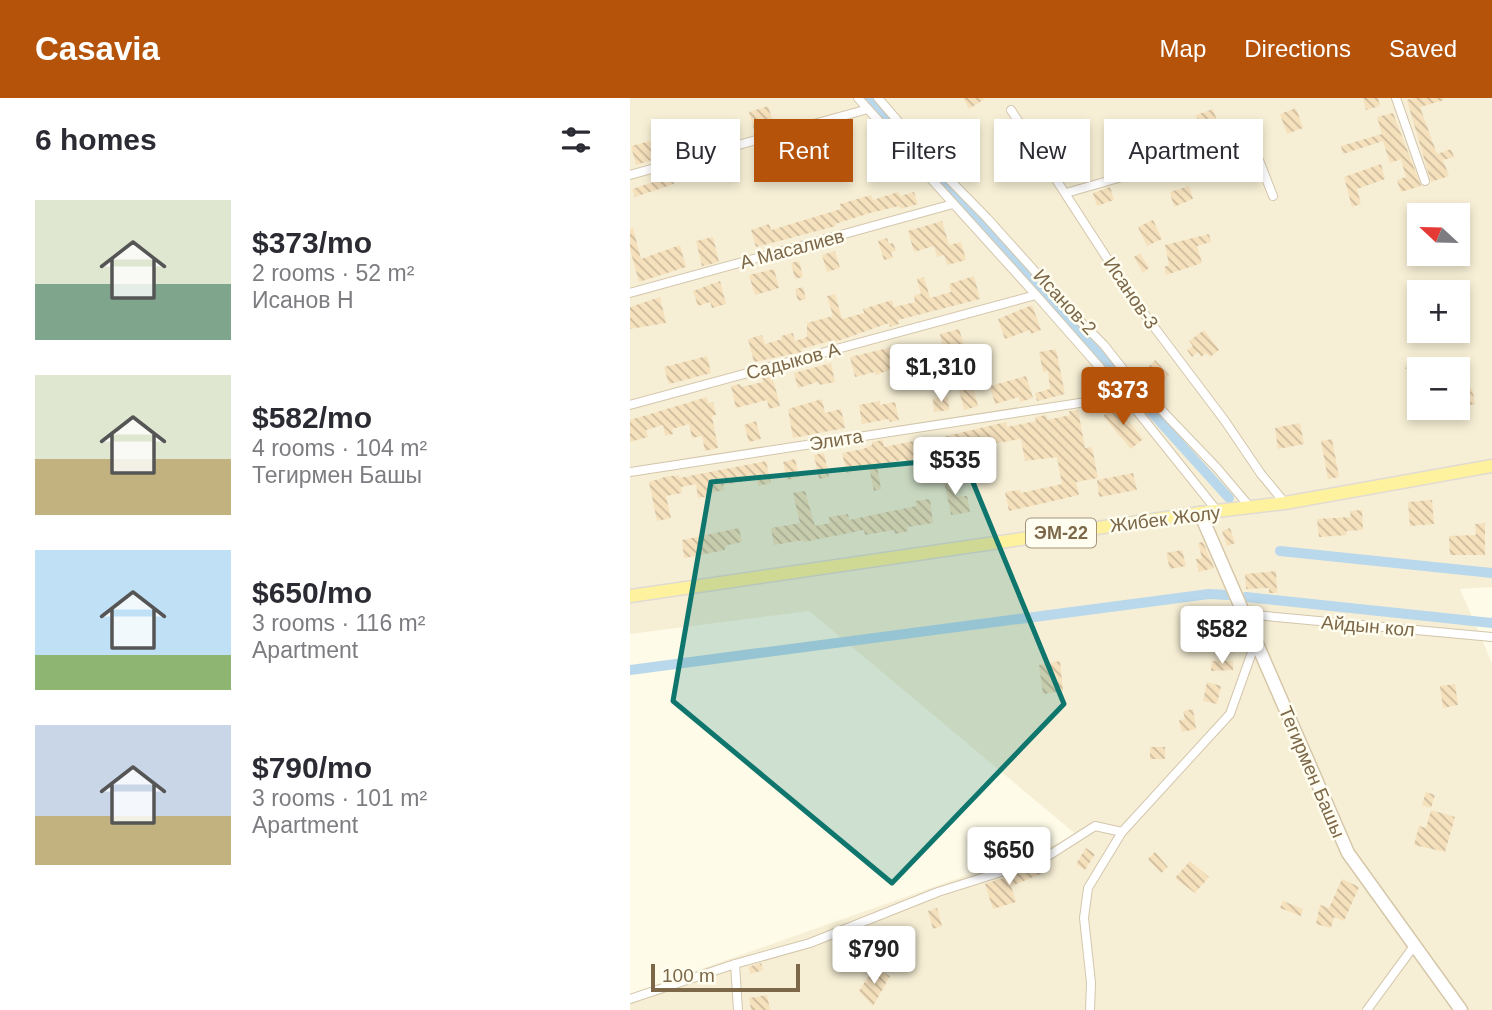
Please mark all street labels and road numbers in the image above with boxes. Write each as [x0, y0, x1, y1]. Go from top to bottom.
street label: А Масалиев [738, 225, 846, 273]
street label: Исанов-3 [1099, 253, 1163, 333]
street label: Исанов-2 [1029, 265, 1101, 339]
street label: Садыков А [744, 338, 843, 384]
street label: Элита [808, 425, 865, 455]
street label: Жибек Жолу [1109, 502, 1222, 536]
road number: ЭМ-22 [1026, 519, 1096, 548]
street label: Айдын кол [1320, 611, 1416, 641]
street label: Тегирмен Башы [1275, 703, 1349, 841]

